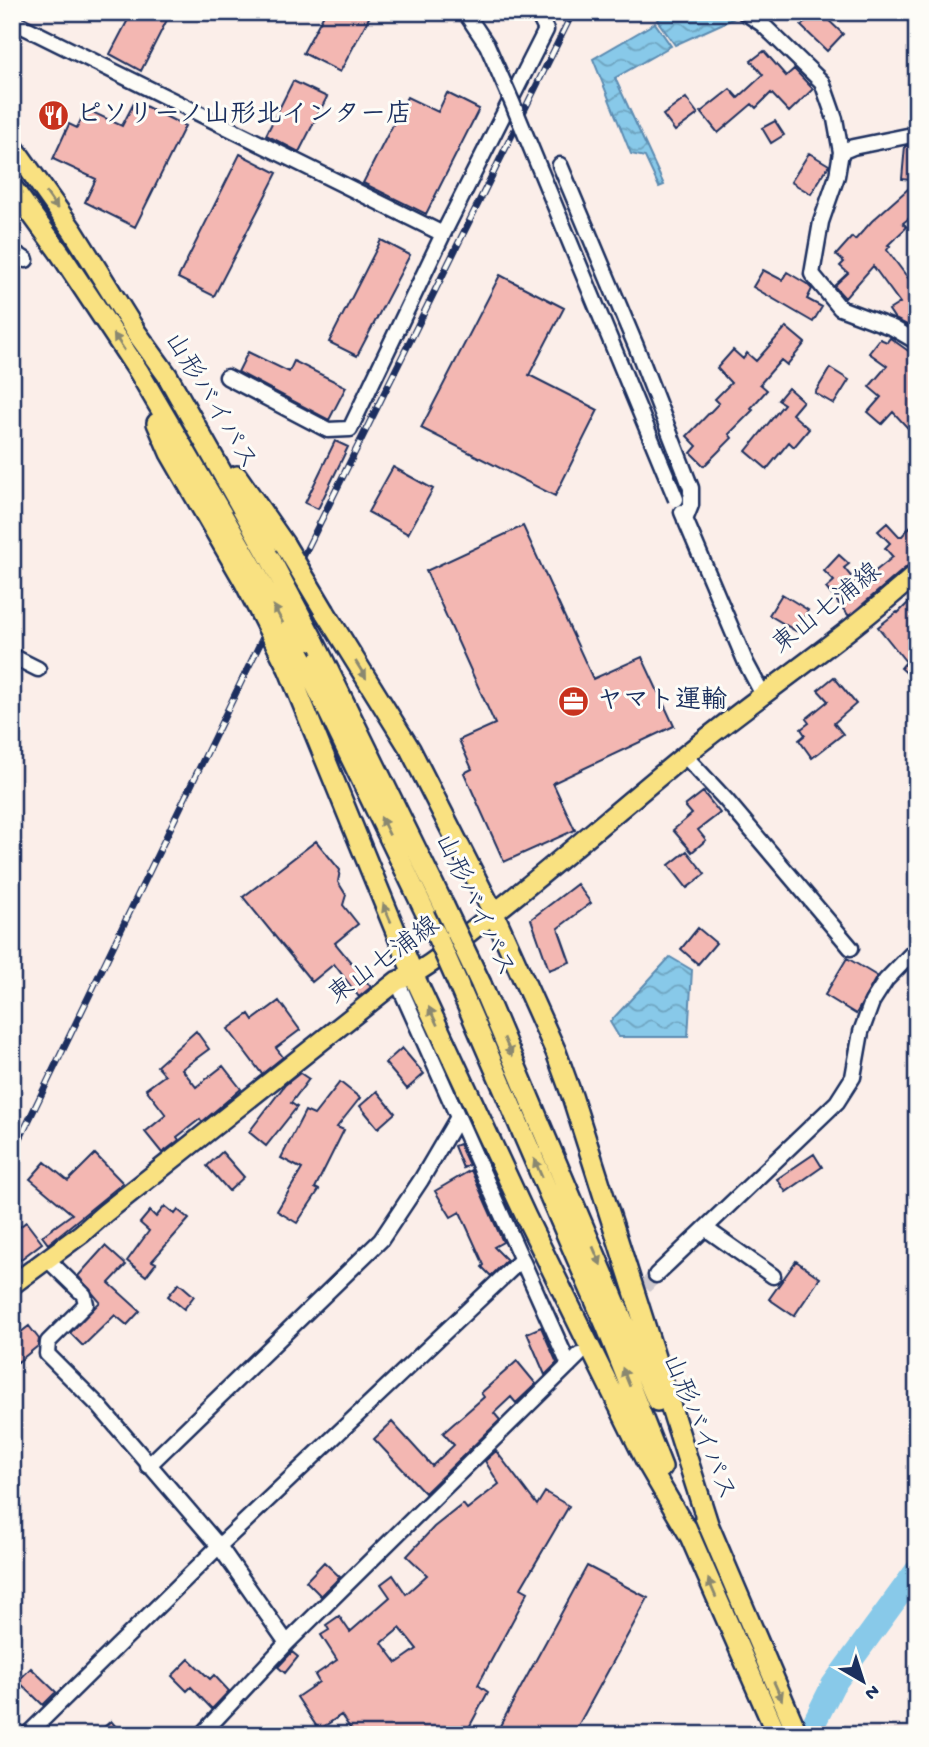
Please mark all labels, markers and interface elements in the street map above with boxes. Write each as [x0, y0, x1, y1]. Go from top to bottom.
restaurant icon: ピソリーノ山形北インター店 [36, 99, 70, 133]
place label: ピソリーノ山形北インター店 [76, 99, 412, 132]
one-way arrow [45, 192, 59, 210]
street label: 山形バイパス [156, 327, 263, 477]
one-way arrow [112, 333, 126, 351]
street label: 東山七浦線 [766, 556, 889, 662]
one-way arrow [273, 604, 284, 624]
one-way arrow [354, 661, 367, 680]
office icon: ヤマト運輸 [557, 685, 591, 719]
place label: ヤマト運輸 [597, 686, 727, 718]
one-way arrow [379, 816, 391, 836]
street label: 山形バイパス [426, 829, 521, 983]
one-way arrow [382, 902, 393, 923]
street label: 東山七浦線 [322, 910, 447, 1013]
one-way arrow [427, 1006, 438, 1026]
one-way arrow [502, 1037, 514, 1057]
one-way arrow [532, 1157, 543, 1178]
one-way arrow [591, 1246, 603, 1266]
street label: 山形バイパス [654, 1350, 741, 1506]
one-way arrow [621, 1367, 632, 1388]
one-way arrow [706, 1578, 718, 1598]
north arrow [828, 1646, 898, 1716]
text: N [859, 1679, 884, 1704]
one-way arrow [772, 1681, 784, 1701]

